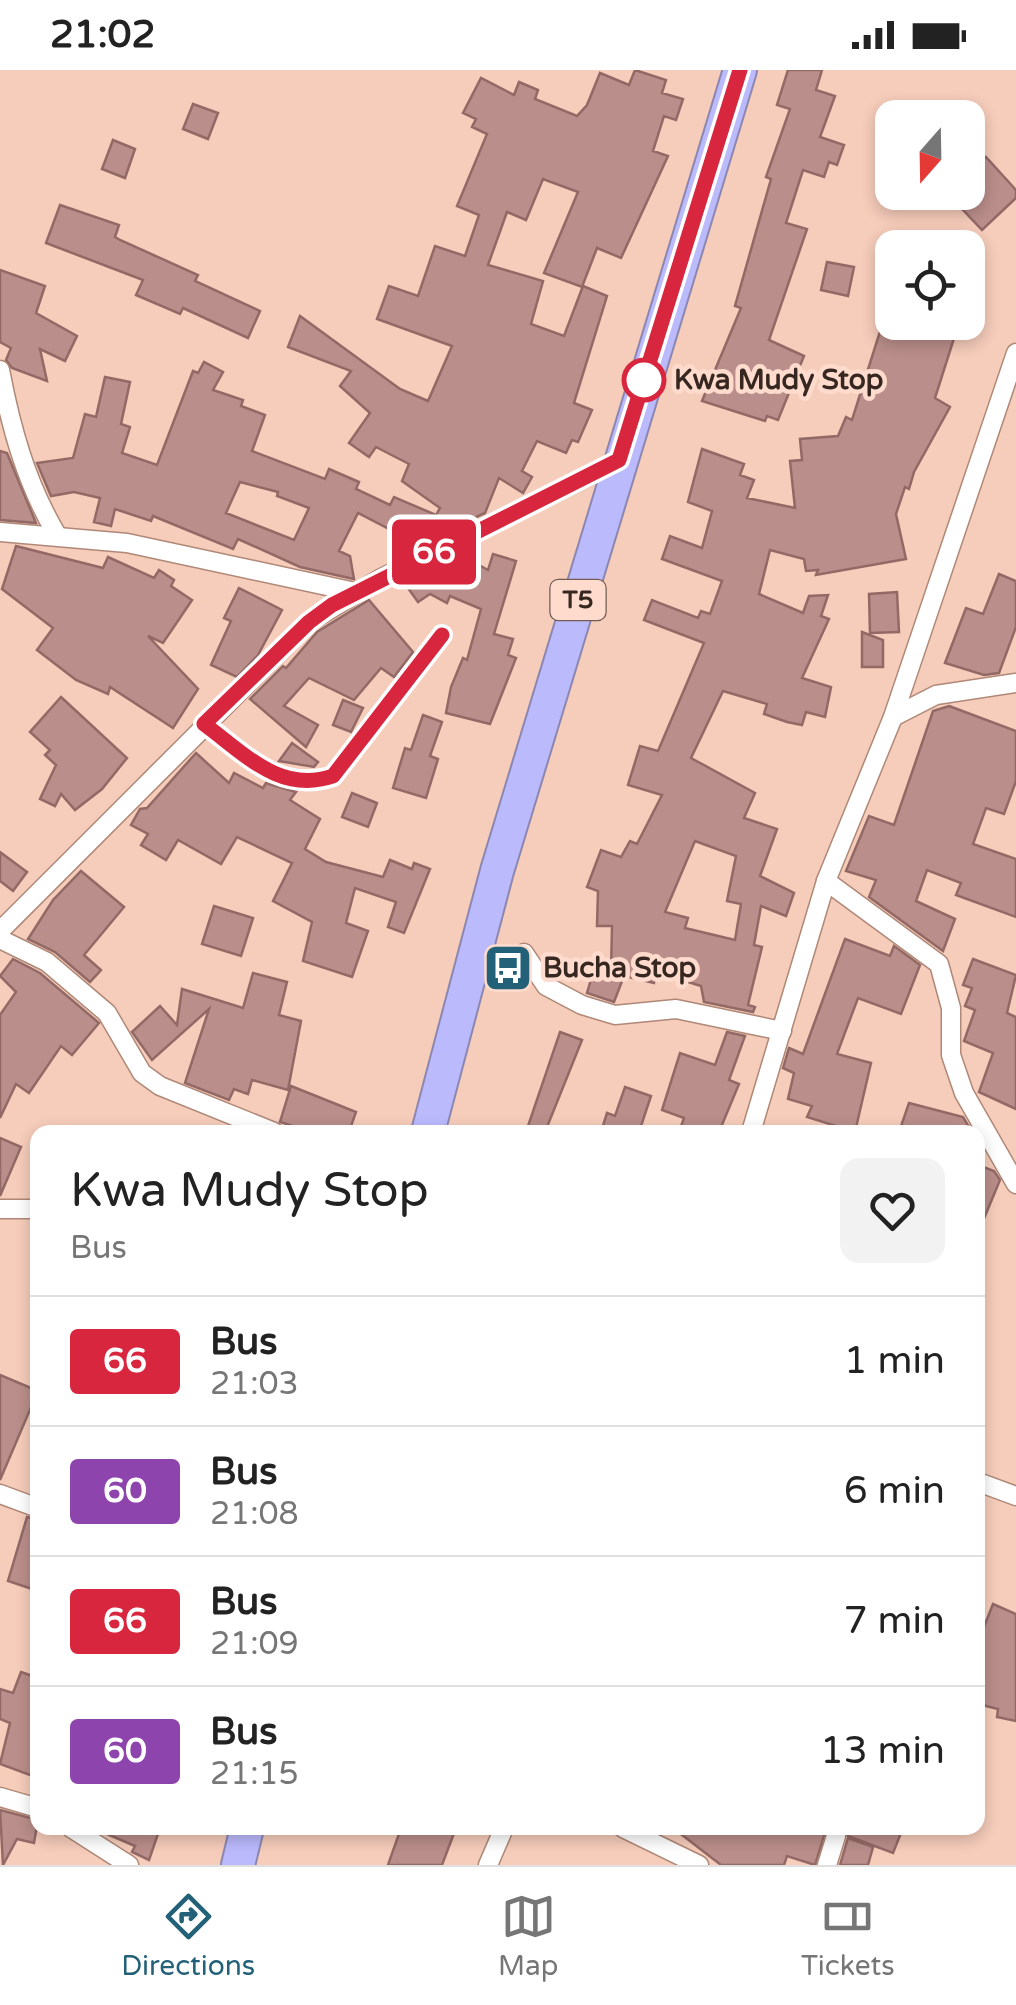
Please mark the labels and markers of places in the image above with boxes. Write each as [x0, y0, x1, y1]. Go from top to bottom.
marker: Kwa Mudy Stop [623, 359, 665, 401]
place label: Kwa Mudy Stop [674, 363, 883, 397]
bus stop icon: Bucha Stop [482, 942, 534, 994]
place label: Bucha Stop [543, 951, 696, 985]

